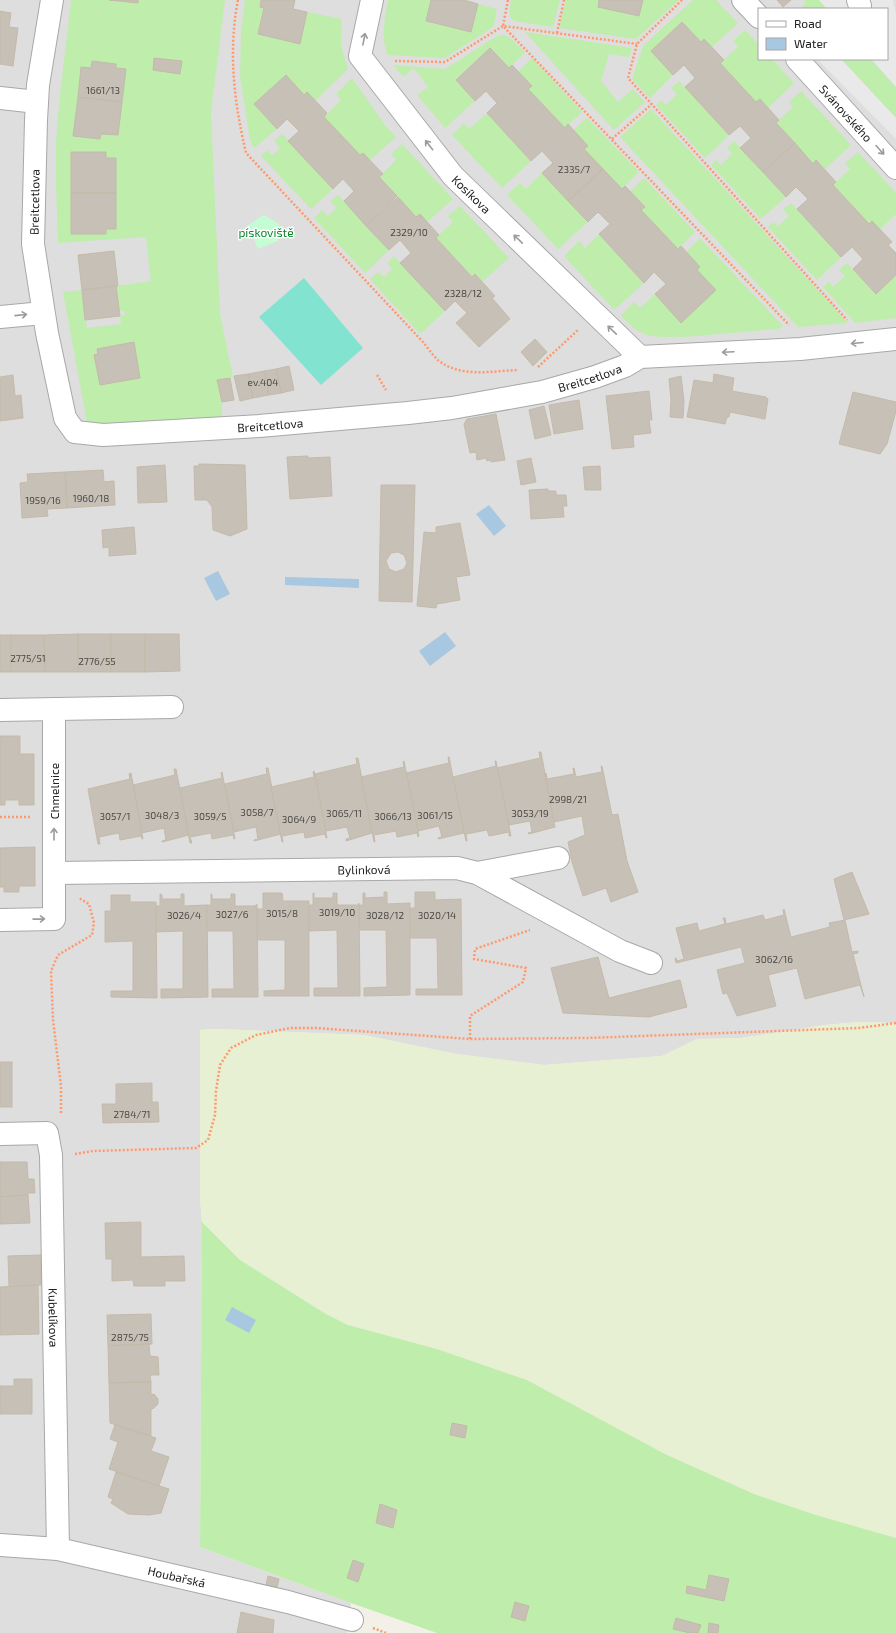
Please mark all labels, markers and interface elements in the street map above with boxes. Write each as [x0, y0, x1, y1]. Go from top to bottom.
legend [758, 8, 888, 60]
text: Road [794, 16, 822, 30]
one-way arrow [360, 33, 368, 46]
text: Water [794, 36, 828, 50]
street label: Svánovského [817, 82, 876, 145]
house number: 1661/13 [86, 84, 120, 96]
one-way arrow [425, 140, 433, 151]
one-way arrow [875, 145, 885, 155]
house number: 2335/7 [558, 163, 590, 175]
street label: Breitcetlova [26, 169, 42, 235]
street label: Kosíkova [449, 172, 494, 216]
park label: pískoviště [238, 225, 294, 239]
house number: 2329/10 [390, 226, 428, 238]
one-way arrow [514, 235, 524, 244]
house number: 2328/12 [444, 287, 482, 299]
one-way arrow [14, 311, 27, 318]
one-way arrow [607, 325, 617, 334]
one-way arrow [851, 340, 864, 347]
one-way arrow [722, 349, 735, 356]
street label: Breitcetlova [556, 361, 624, 394]
house number: ev.404 [248, 376, 278, 388]
street label: Breitcetlova [237, 415, 304, 434]
house number: 1960/18 [73, 492, 109, 504]
house number: 1959/16 [25, 494, 61, 506]
house number: 2775/51 [10, 652, 46, 664]
house number: 2776/55 [78, 655, 116, 667]
street label: Chmelnice [47, 763, 61, 819]
house number: 2998/21 [549, 793, 587, 805]
house number: 3058/7 [240, 806, 274, 818]
house number: 3065/11 [326, 807, 362, 819]
house number: 3053/19 [511, 807, 549, 819]
house number: 3048/3 [145, 809, 179, 821]
house number: 3061/15 [417, 809, 453, 821]
house number: 3057/1 [99, 810, 131, 822]
house number: 3059/5 [193, 810, 227, 822]
house number: 3066/13 [374, 810, 412, 822]
house number: 3064/9 [282, 813, 316, 825]
one-way arrow [50, 828, 58, 841]
street label: Bylinková [337, 862, 391, 876]
house number: 3019/10 [319, 906, 355, 918]
house number: 3015/8 [266, 907, 298, 919]
house number: 3027/6 [215, 908, 249, 920]
house number: 3026/4 [167, 909, 201, 921]
house number: 3028/12 [366, 909, 404, 921]
house number: 3020/14 [418, 909, 456, 921]
one-way arrow [32, 916, 45, 923]
house number: 3062/16 [755, 953, 793, 965]
house number: 2784/71 [113, 1108, 151, 1120]
street label: Kubelíkova [46, 1288, 61, 1347]
house number: 2875/75 [111, 1331, 149, 1343]
street label: Houbařská [147, 1563, 207, 1590]

